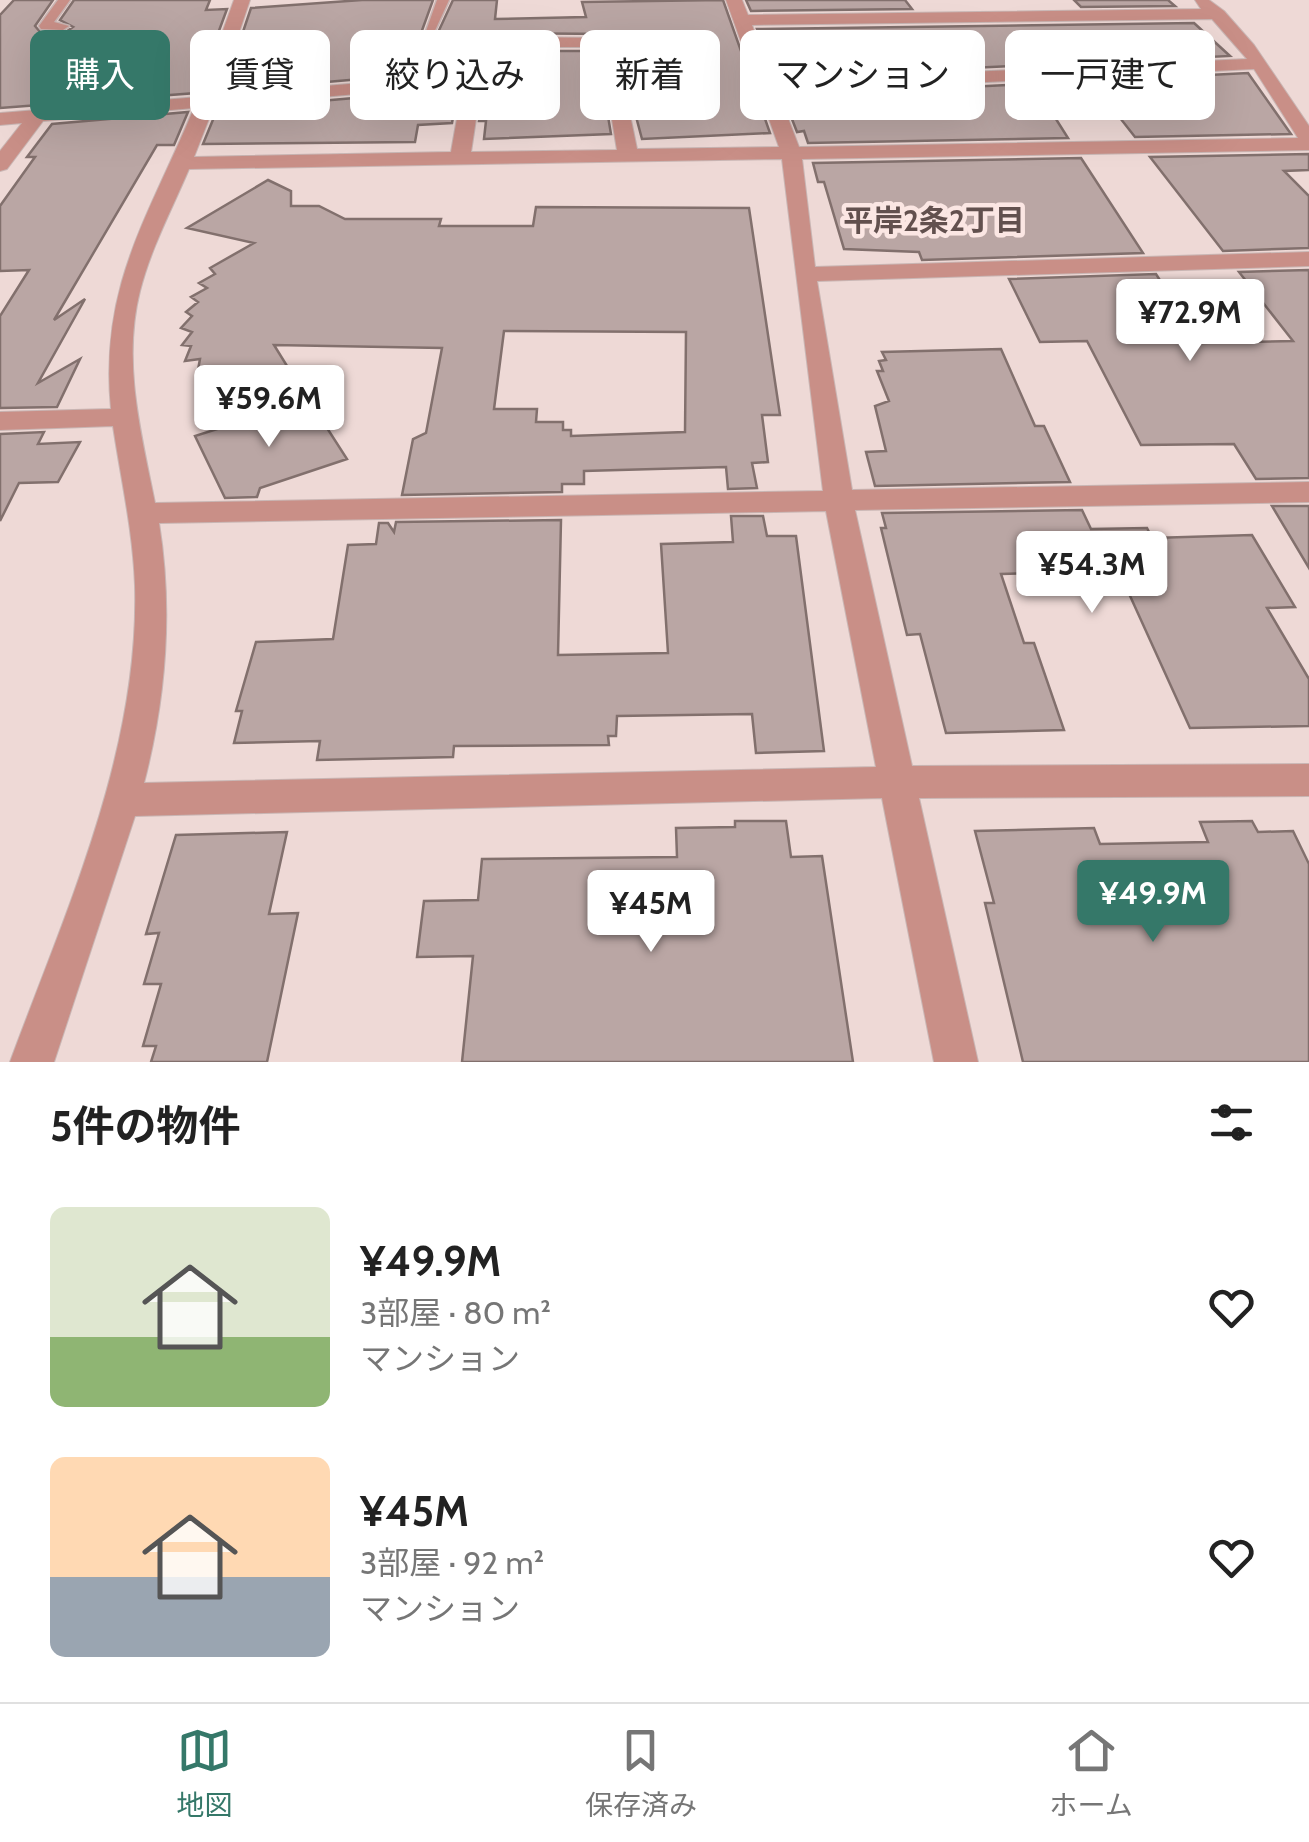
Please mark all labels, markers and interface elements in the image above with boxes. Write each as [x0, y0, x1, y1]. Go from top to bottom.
chip: 購入 [30, 30, 170, 120]
chip: 賃貸 [190, 30, 330, 120]
chip: 絞り込み [350, 30, 560, 120]
chip: 新着 [580, 30, 720, 120]
chip: マンション [740, 30, 985, 120]
chip: 一戸建て [1005, 30, 1215, 120]
district label: 平岸2条2丁目 [843, 202, 1025, 239]
pin: ¥72.9M [1109, 279, 1271, 364]
text: ¥72.9M [1138, 292, 1242, 331]
pin: ¥59.6M [188, 365, 350, 450]
text: ¥59.6M [216, 378, 322, 417]
pin: ¥54.3M [1011, 531, 1173, 616]
text: ¥54.3M [1038, 544, 1146, 583]
pin: ¥49.9M [1072, 860, 1234, 945]
pin: ¥45M [592, 870, 710, 955]
text: ¥49.9M [1099, 873, 1207, 912]
text: ¥45M [609, 883, 693, 922]
icon: filters [1204, 1095, 1259, 1150]
text: 5件の物件 [50, 1100, 241, 1152]
text: ¥49.9M [360, 1235, 501, 1287]
icon: home [130, 1247, 250, 1367]
icon: heart [1204, 1280, 1259, 1335]
text: 3部屋 · 80 m² [360, 1293, 551, 1332]
text: マンション [360, 1339, 520, 1378]
text: ¥45M [360, 1485, 469, 1537]
icon: home [130, 1497, 250, 1617]
icon: heart [1204, 1530, 1259, 1585]
text: 3部屋 · 92 m² [360, 1543, 544, 1582]
text: マンション [360, 1589, 520, 1628]
tab: 地図 [176, 1723, 232, 1823]
tab: 保存済み [585, 1723, 697, 1823]
tab: ホーム [1050, 1723, 1133, 1823]

